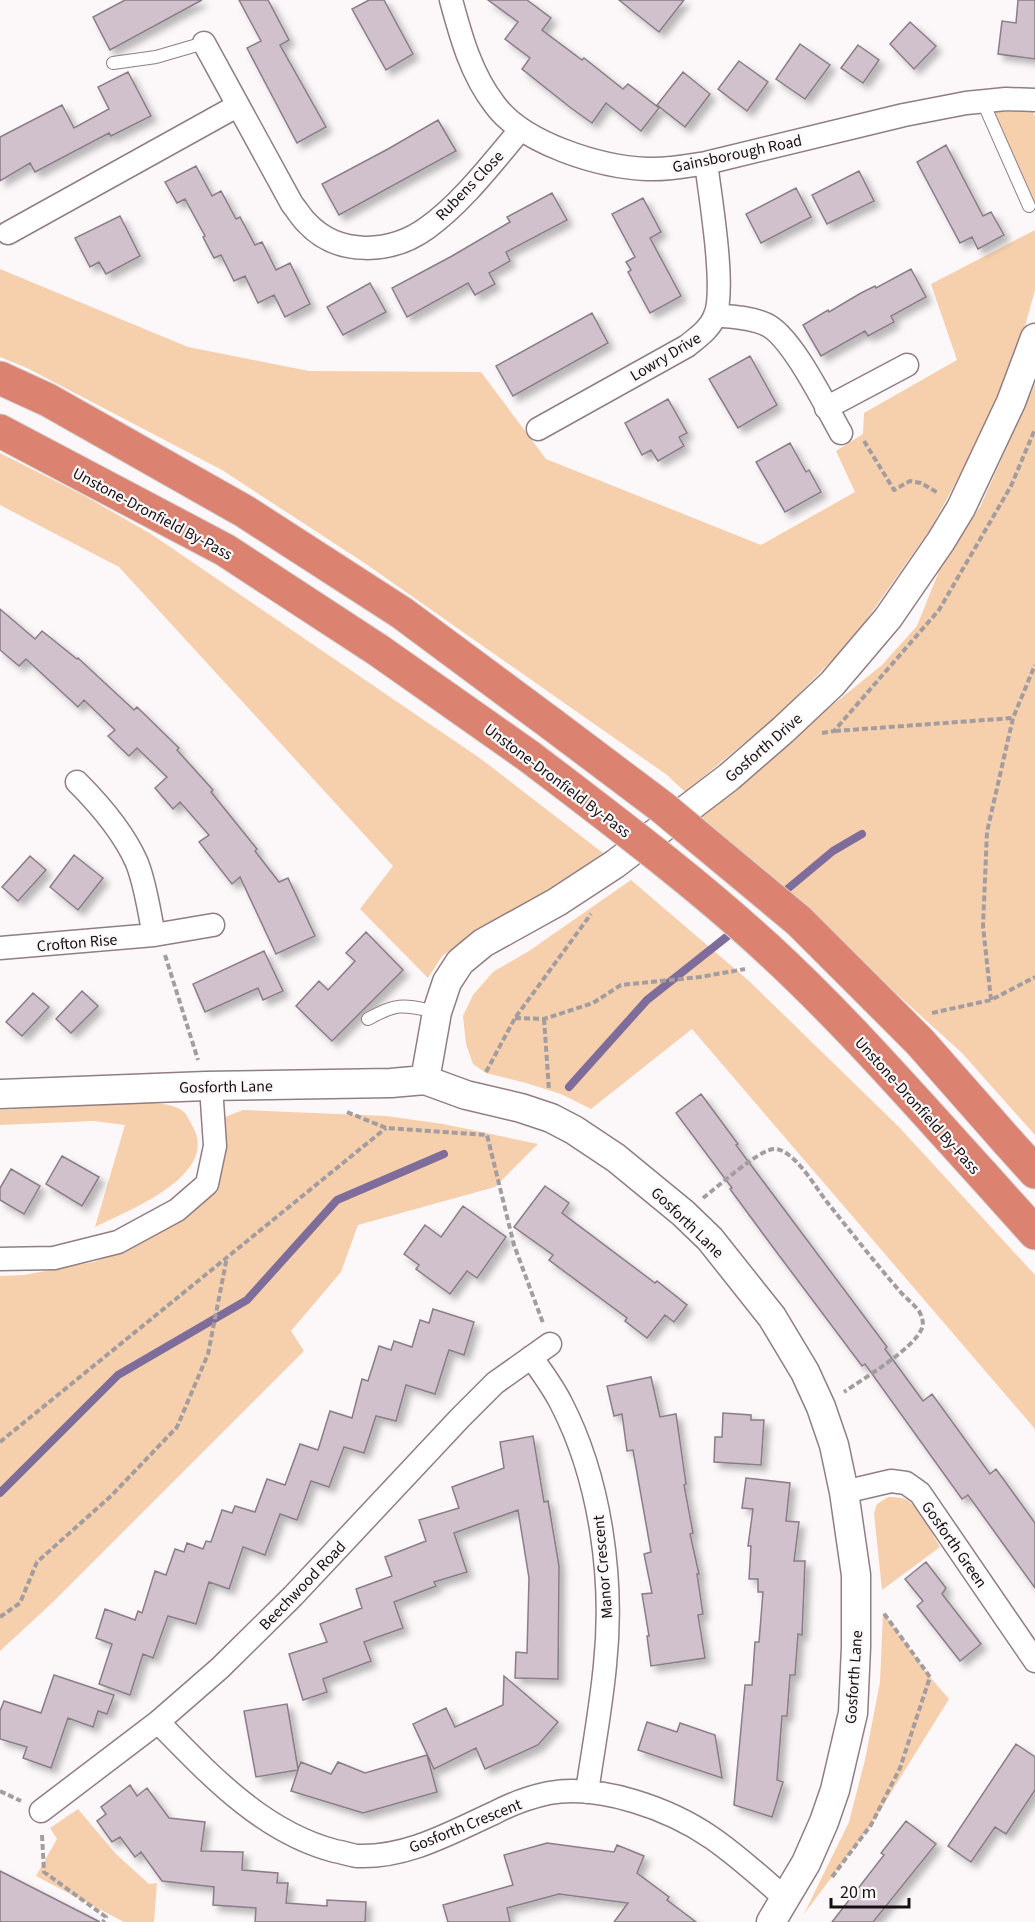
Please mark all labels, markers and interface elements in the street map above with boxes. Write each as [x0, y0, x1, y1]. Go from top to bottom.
street label: Gainsborough Road [670, 130, 804, 178]
street label: Rubens Close [431, 146, 509, 226]
street label: Lowry Drive [626, 327, 705, 387]
street label: Unstone-Dronfield By-Pass [69, 462, 237, 566]
street label: Gosforth Drive [720, 708, 807, 788]
street label: Unstone-Dronfield By-Pass [480, 718, 635, 843]
street label: Crofton Rise [36, 929, 118, 957]
street label: Unstone-Dronfield By-Pass [850, 1032, 985, 1179]
street label: Gosforth Lane [179, 1075, 273, 1099]
street label: Gosforth Lane [646, 1182, 729, 1263]
street label: Gosforth Green [916, 1497, 992, 1592]
street label: Manor Crescent [587, 1514, 618, 1620]
street label: Beechwood Road [254, 1536, 351, 1635]
street label: Gosforth Lane [840, 1629, 868, 1725]
street label: Gosforth Crescent [406, 1793, 525, 1859]
scale bar [831, 1871, 909, 1909]
text: 20 m [840, 1880, 876, 1905]

